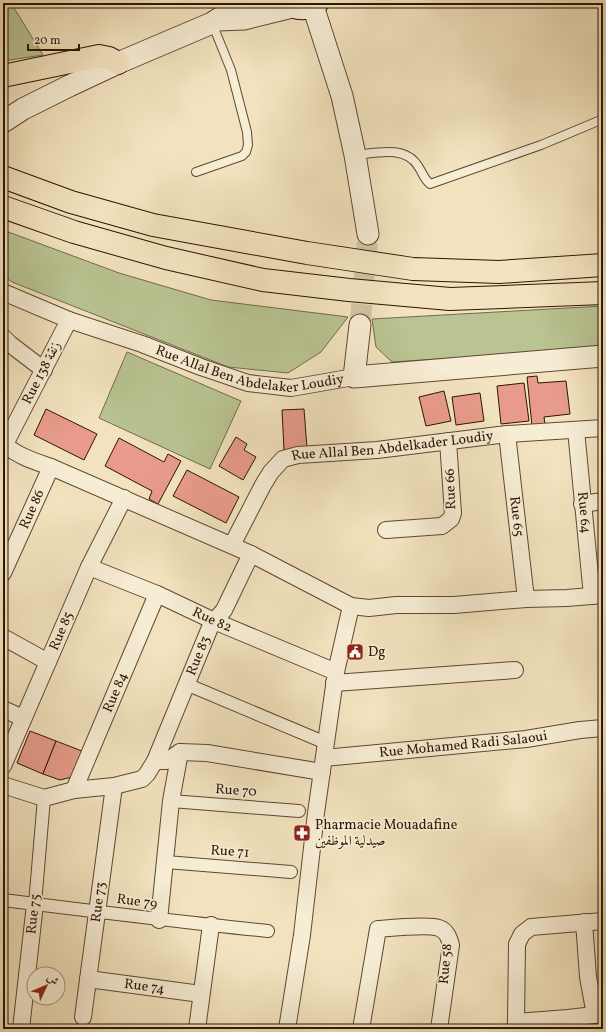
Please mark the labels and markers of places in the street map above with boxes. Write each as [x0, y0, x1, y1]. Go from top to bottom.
public building icon: Dg [345, 642, 365, 662]
place label: Dg [368, 643, 385, 662]
place label: Pharmacie Mouadafine صيدلية الموظفين [315, 816, 458, 851]
pharmacy icon: Pharmacie Mouadafine صيدلية الموظفين [292, 823, 312, 843]

